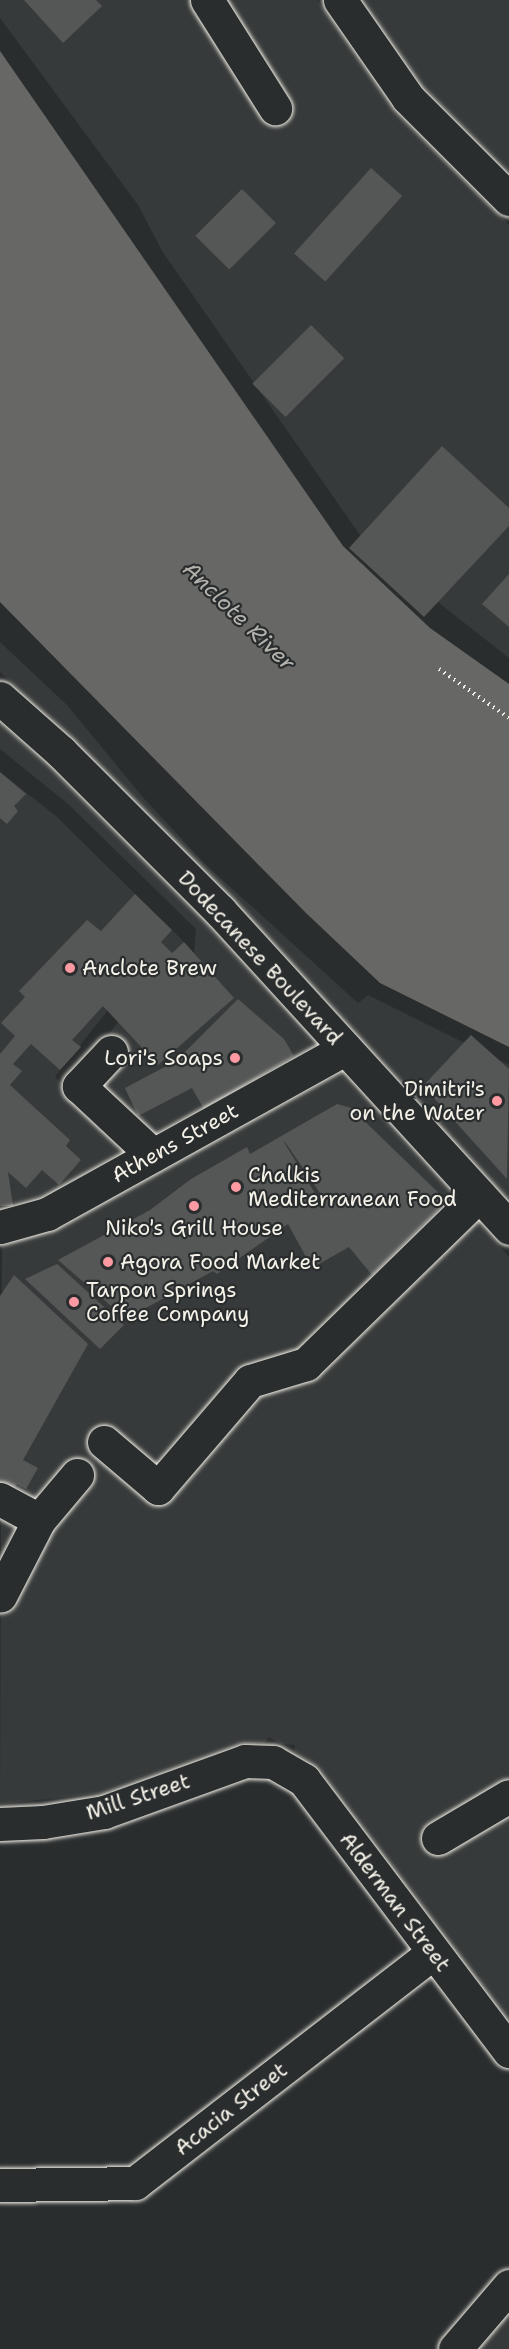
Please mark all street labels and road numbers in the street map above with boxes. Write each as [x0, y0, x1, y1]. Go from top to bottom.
street label: Dodecanese Boulevard [173, 866, 347, 1050]
street label: Athens Street [107, 1098, 243, 1188]
street label: Mill Street [83, 1768, 193, 1826]
street label: Alderman Street [334, 1827, 456, 1977]
street label: Acacia Street [170, 2057, 292, 2161]

